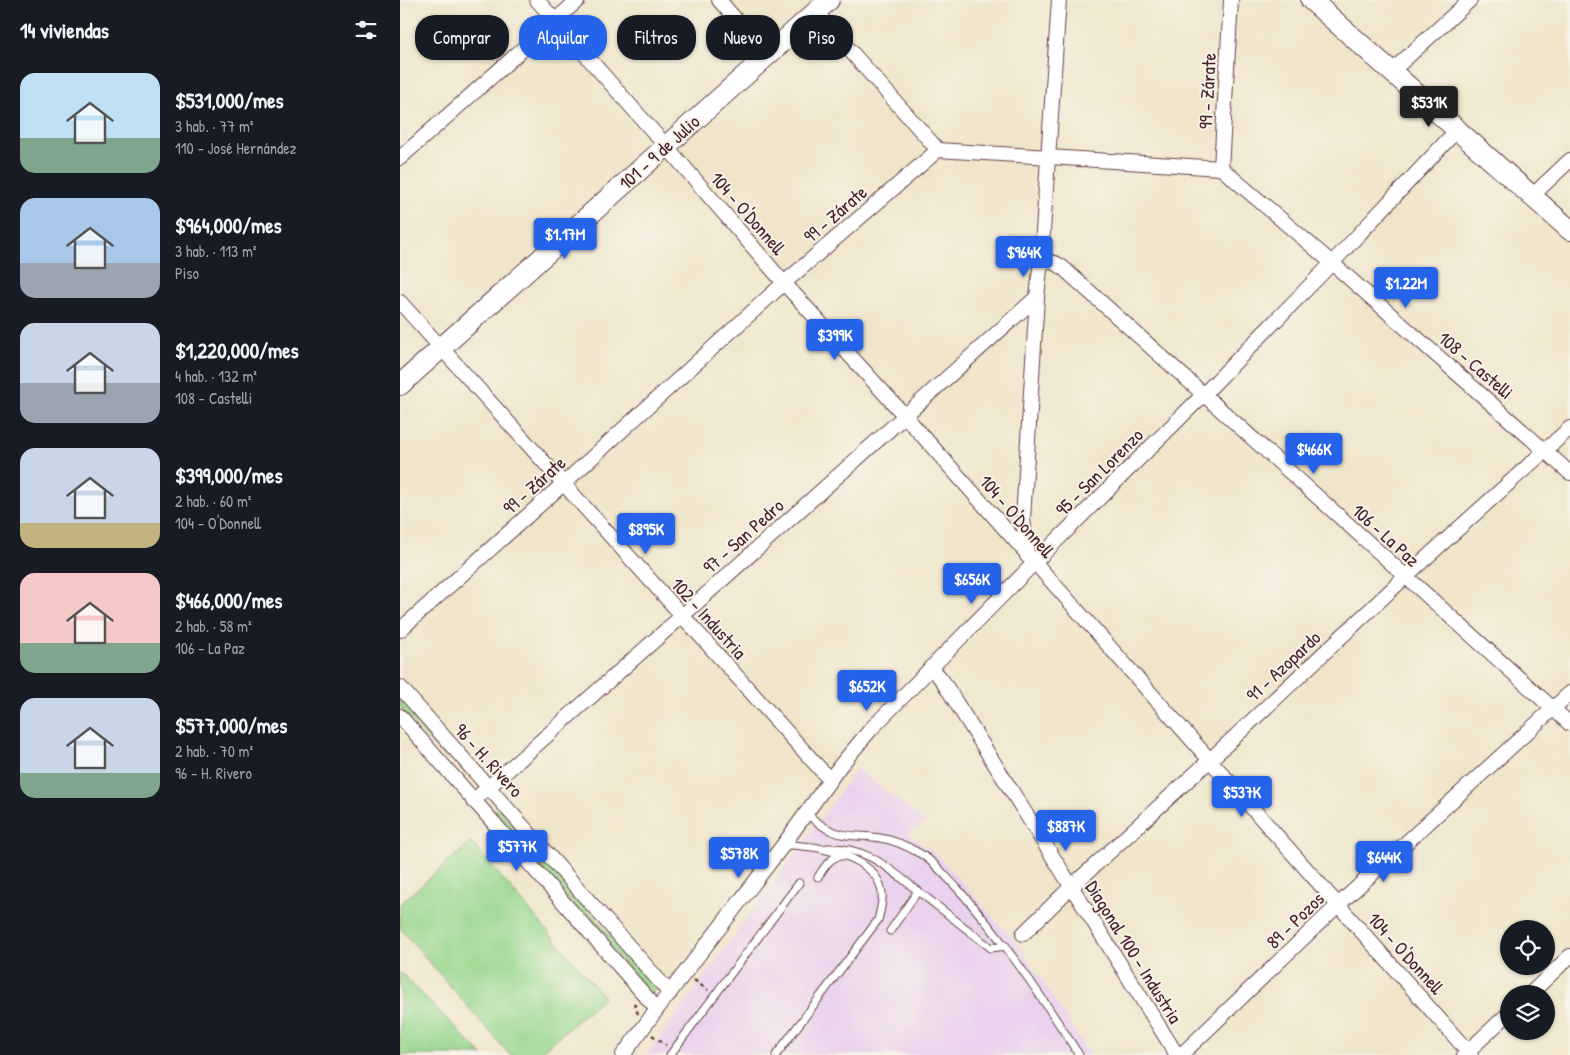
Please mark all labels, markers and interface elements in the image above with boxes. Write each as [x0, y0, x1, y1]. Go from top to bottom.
chip: Comprar [415, 15, 509, 60]
chip: Alquilar [519, 15, 607, 60]
chip: Filtros [617, 15, 696, 60]
chip: Nuevo [706, 15, 780, 60]
chip: Piso [790, 15, 853, 60]
text: 14 viviendas [20, 16, 109, 45]
icon: filters [352, 16, 380, 44]
street label: 99 - Zárate [1192, 52, 1222, 130]
text: $531,000/mes [175, 86, 284, 115]
pin: $531K [1394, 86, 1464, 128]
text: $531K [1411, 91, 1447, 113]
icon: home [60, 93, 120, 153]
street label: 101 - 9 de Julio [613, 108, 705, 195]
text: 3 hab. · 77 m² [175, 115, 254, 137]
text: 110 - José Hernández [175, 137, 296, 159]
street label: 104 - O'Donnell [705, 166, 792, 261]
street label: 99 - Zárate [798, 179, 873, 249]
text: $964,000/mes [175, 211, 282, 240]
icon: home [60, 218, 120, 278]
pin: $1.17M [524, 218, 606, 260]
text: $1.17M [545, 223, 585, 245]
pin: $964K [989, 236, 1059, 278]
text: 3 hab. · 113 m² [175, 240, 256, 262]
text: $964K [1007, 241, 1041, 263]
text: Piso [175, 262, 199, 284]
pin: $1.22M [1365, 266, 1447, 309]
text: $1.22M [1385, 272, 1427, 294]
pin: $399K [800, 318, 870, 361]
text: $399K [817, 324, 853, 346]
street label: 108 - Castelli [1433, 325, 1519, 405]
text: $1,220,000/mes [175, 336, 299, 365]
icon: home [60, 343, 120, 403]
text: 4 hab. · 132 m² [175, 365, 257, 387]
text: 108 - Castelli [175, 387, 252, 409]
street label: 95 - San Lorenzo [1049, 422, 1149, 522]
pin: $466K [1279, 432, 1349, 475]
text: $466K [1296, 438, 1332, 460]
street label: 99 - Zárate [497, 450, 571, 520]
text: $399,000/mes [175, 461, 283, 490]
icon: home [60, 468, 120, 528]
street label: 104 - O'Donnell [974, 469, 1061, 564]
text: 2 hab. · 60 m² [175, 490, 252, 512]
street label: 97 - San Pedro [697, 492, 789, 579]
street label: 106 - La Paz [1346, 498, 1426, 572]
text: 104 - O'Donnell [175, 512, 261, 534]
pin: $895K [611, 512, 681, 555]
text: $895K [628, 518, 664, 540]
pin: $656K [937, 562, 1007, 605]
text: $656K [954, 568, 990, 590]
street label: 102 - Industria [665, 572, 753, 665]
text: $466,000/mes [175, 586, 282, 615]
icon: home [60, 593, 120, 653]
text: 2 hab. · 58 m² [175, 615, 252, 637]
street label: 91 - Azopardo [1240, 624, 1326, 707]
text: 106 - La Paz [175, 637, 245, 659]
pin: $652K [832, 670, 902, 712]
text: $652K [848, 675, 886, 697]
text: $577,000/mes [175, 711, 287, 740]
street label: 96 - H. Rivero [449, 717, 529, 803]
icon: home [60, 718, 120, 778]
text: 2 hab. · 70 m² [175, 740, 253, 762]
text: 96 - H. Rivero [175, 762, 252, 784]
pin: $537K [1207, 776, 1277, 818]
text: $537K [1223, 781, 1261, 803]
pin: $887K [1031, 810, 1101, 852]
text: $887K [1047, 815, 1085, 837]
pin: $577K [482, 830, 552, 872]
text: $577K [497, 835, 537, 857]
pin: $578K [704, 836, 774, 879]
pin: $644K [1349, 840, 1419, 883]
text: $578K [720, 842, 758, 864]
text: $644K [1367, 846, 1401, 868]
street label: Diagonal 100 - Industria [1080, 876, 1189, 1029]
street label: 89 - Pozos [1260, 886, 1330, 954]
street label: 104 - O'Donnell [1362, 906, 1450, 1000]
map controls [1500, 920, 1555, 1040]
button: locate [1500, 920, 1555, 975]
button: layers [1500, 985, 1555, 1040]

